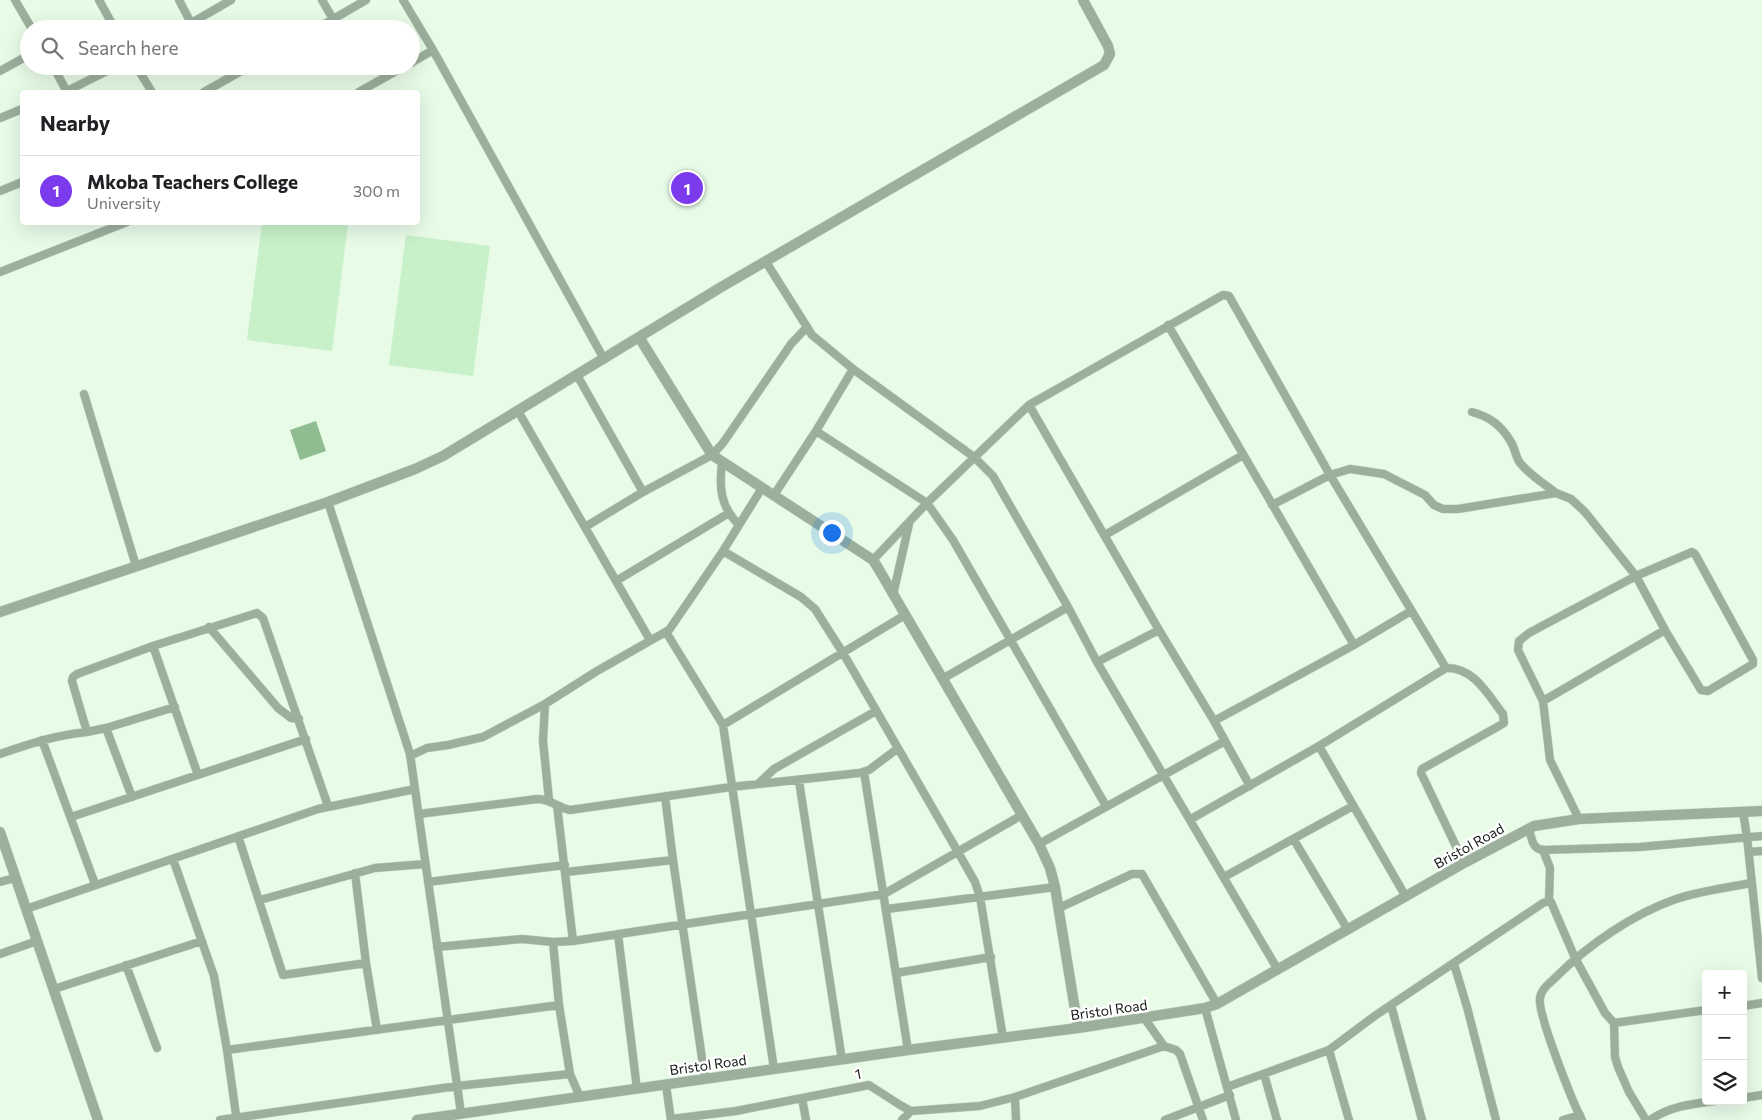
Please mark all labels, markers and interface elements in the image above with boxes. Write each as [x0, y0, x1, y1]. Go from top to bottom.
search box [20, 20, 420, 75]
icon: search [38, 34, 66, 62]
text: Search here [78, 36, 178, 59]
text: Nearby [40, 110, 110, 135]
pin: 1 [671, 169, 703, 207]
text: Mkoba Teachers College [87, 170, 298, 193]
text: 1 [52, 181, 60, 200]
text: 300 m [353, 181, 400, 200]
text: University [87, 193, 161, 212]
your location [819, 520, 845, 546]
street label: Bristol Road [1431, 819, 1507, 872]
map controls [1702, 970, 1747, 1105]
button: + [1702, 970, 1747, 1015]
street label: Bristol Road [1069, 996, 1148, 1023]
button: − [1702, 1015, 1747, 1060]
street label: Bristol Road [668, 1051, 747, 1078]
button: layers [1702, 1060, 1747, 1105]
street label: 1 [853, 1065, 862, 1082]

